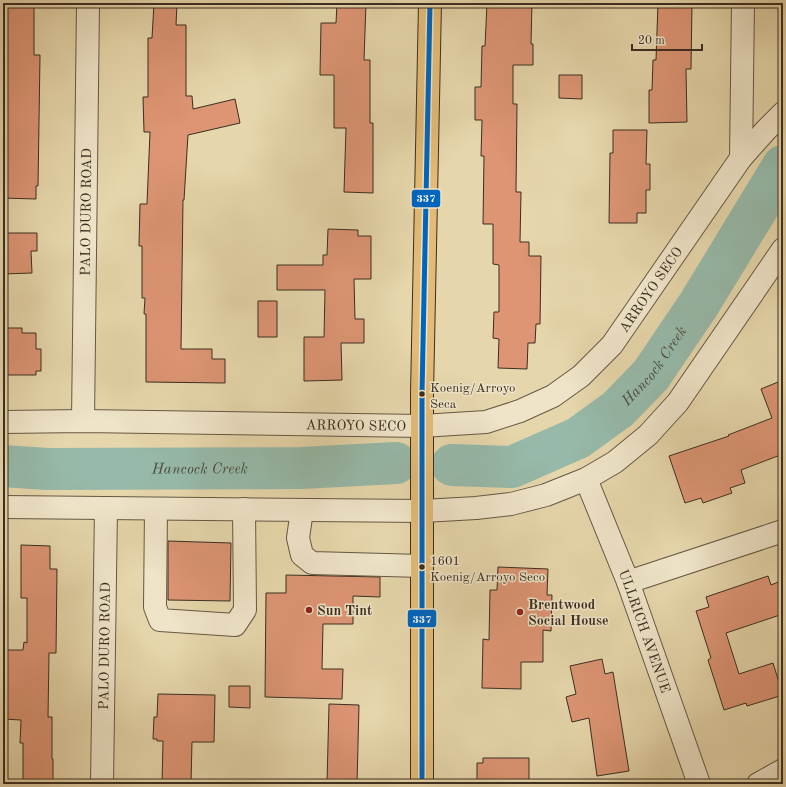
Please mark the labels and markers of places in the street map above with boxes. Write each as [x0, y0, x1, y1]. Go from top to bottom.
place label: Koenig/Arroyo Seca [430, 382, 515, 411]
marker: Koenig/Arroyo Seca [417, 389, 427, 399]
place label: 1601 Koenig/Arroyo Seco [430, 555, 545, 584]
marker: 1601 Koenig/Arroyo Seco [417, 562, 427, 572]
place label: Brentwood Social House [528, 598, 609, 628]
place label: Sun Tint [317, 604, 372, 618]
marker: Sun Tint [304, 605, 314, 615]
marker: Brentwood Social House [515, 607, 525, 617]

